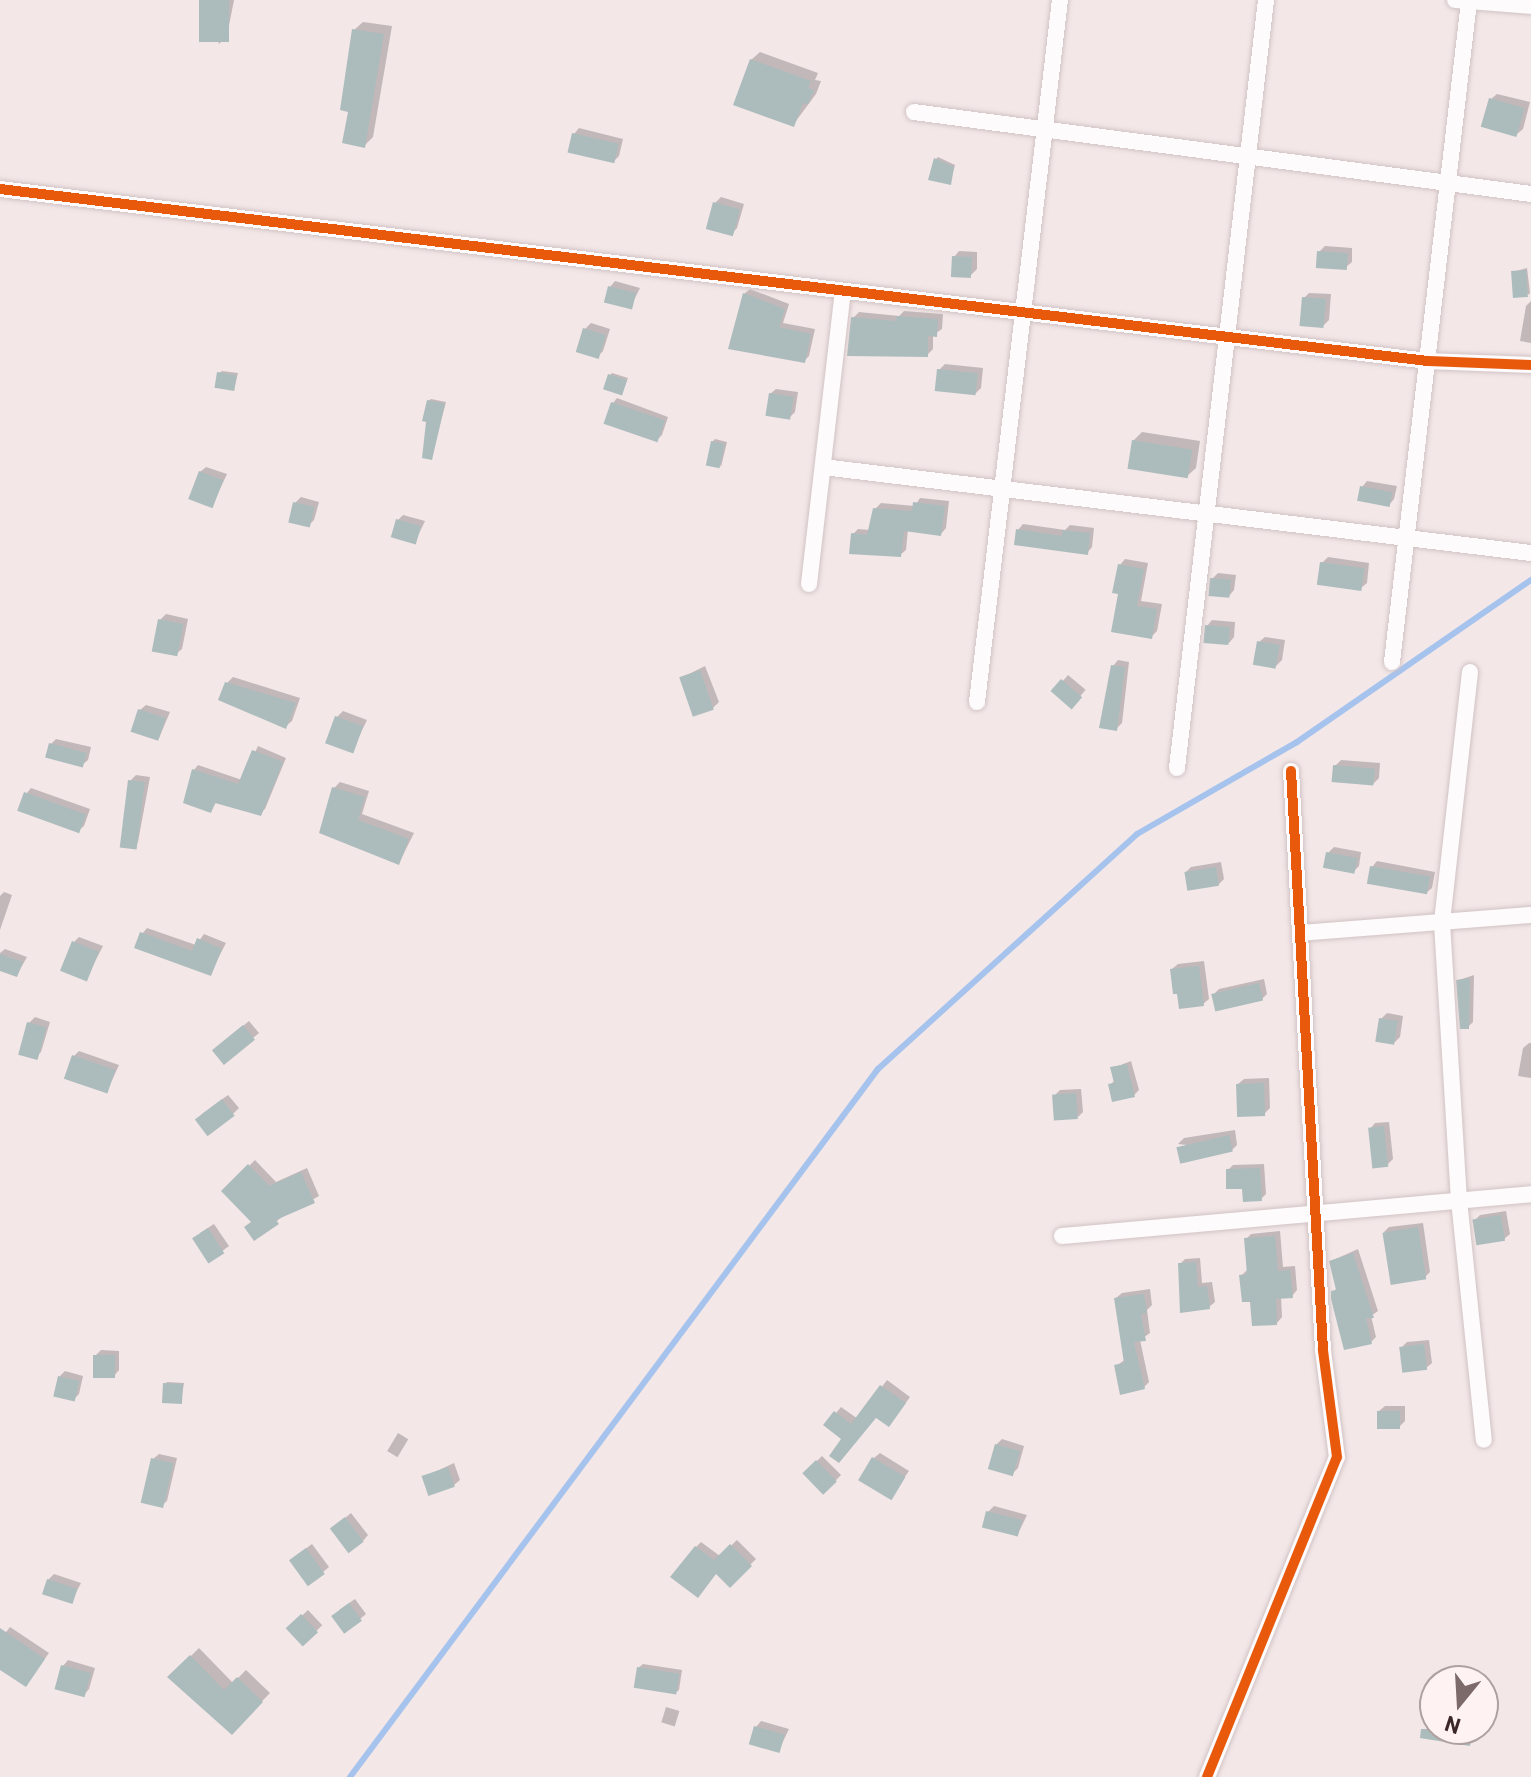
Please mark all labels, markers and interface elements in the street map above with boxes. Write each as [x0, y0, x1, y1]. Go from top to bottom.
north arrow [1419, 1665, 1499, 1745]
text: N [1441, 1711, 1463, 1741]

